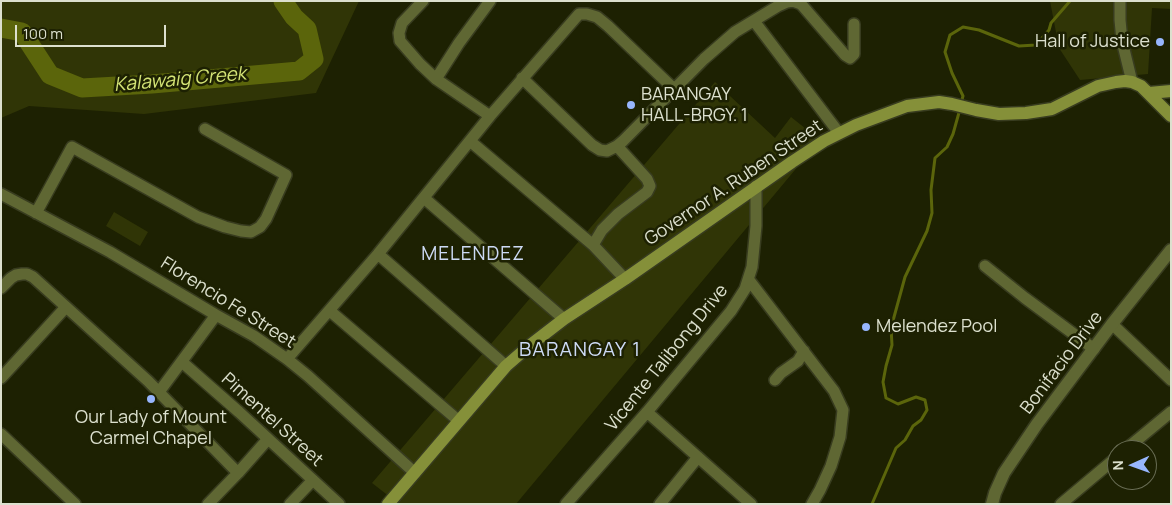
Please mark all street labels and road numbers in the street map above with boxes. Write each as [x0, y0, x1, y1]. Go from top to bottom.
street label: Governor A. Ruben Street [641, 115, 827, 251]
street label: Florencio Fe Street [157, 253, 299, 353]
street label: Vicente Talibong Drive [601, 280, 733, 436]
street label: Bonifacio Drive [1016, 307, 1108, 419]
street label: Pimentel Street [217, 369, 327, 471]

